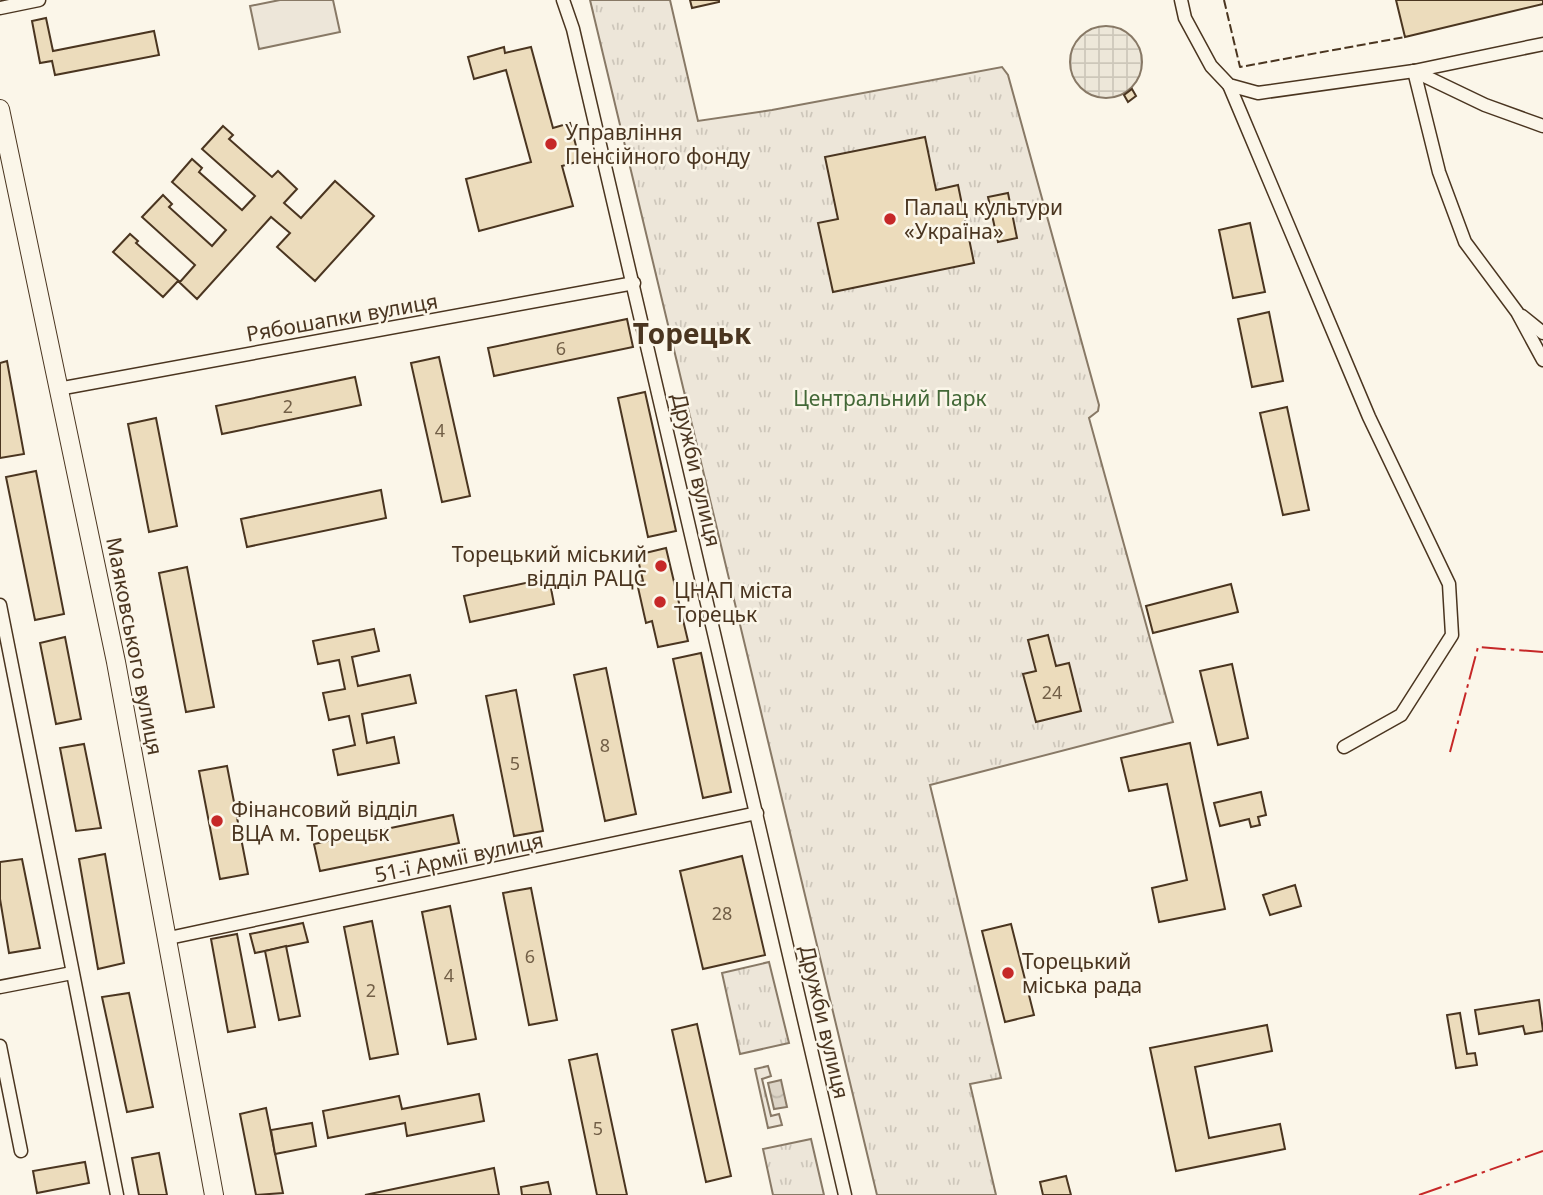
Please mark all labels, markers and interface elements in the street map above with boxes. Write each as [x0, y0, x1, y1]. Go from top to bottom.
place label: Управління Пенсійного фонду [565, 118, 751, 170]
marker: Управління Пенсійного фонду [543, 136, 559, 152]
place label: Палац культури «Україна» [904, 193, 1063, 245]
marker: Палац культури «Україна» [882, 211, 898, 227]
street label: Рябошапки вулиця [244, 286, 440, 348]
district label: Торецьк [633, 314, 752, 352]
house number: 6 [556, 336, 566, 360]
park label: Центральний Парк [793, 384, 987, 412]
street label: Дружби вулиця [666, 390, 728, 550]
house number: 2 [283, 394, 293, 418]
house number: 4 [435, 418, 445, 442]
street label: Маяковського вулиця [100, 535, 170, 757]
place label: Торецький міський відділ РАЦС [452, 540, 647, 592]
marker: Торецький міський відділ РАЦС [653, 558, 669, 574]
place label: ЦНАП міста Торецьк [674, 576, 793, 628]
marker: ЦНАП міста Торецьк [652, 594, 668, 610]
house number: 24 [1042, 680, 1062, 704]
house number: 8 [600, 733, 610, 757]
house number: 5 [510, 751, 520, 775]
place label: Фінансовий відділ ВЦА м. Торецьк [231, 795, 418, 847]
marker: Фінансовий відділ ВЦА м. Торецьк [209, 813, 225, 829]
street label: 51-ї Армії вулиця [372, 825, 546, 889]
house number: 28 [712, 901, 732, 925]
street label: Дружби вулиця [794, 942, 856, 1102]
house number: 6 [525, 944, 535, 968]
place label: Торецький міська рада [1022, 947, 1142, 999]
house number: 4 [444, 963, 454, 987]
marker: Торецький міська рада [1000, 965, 1016, 981]
house number: 2 [366, 978, 376, 1002]
house number: 5 [593, 1116, 603, 1140]

